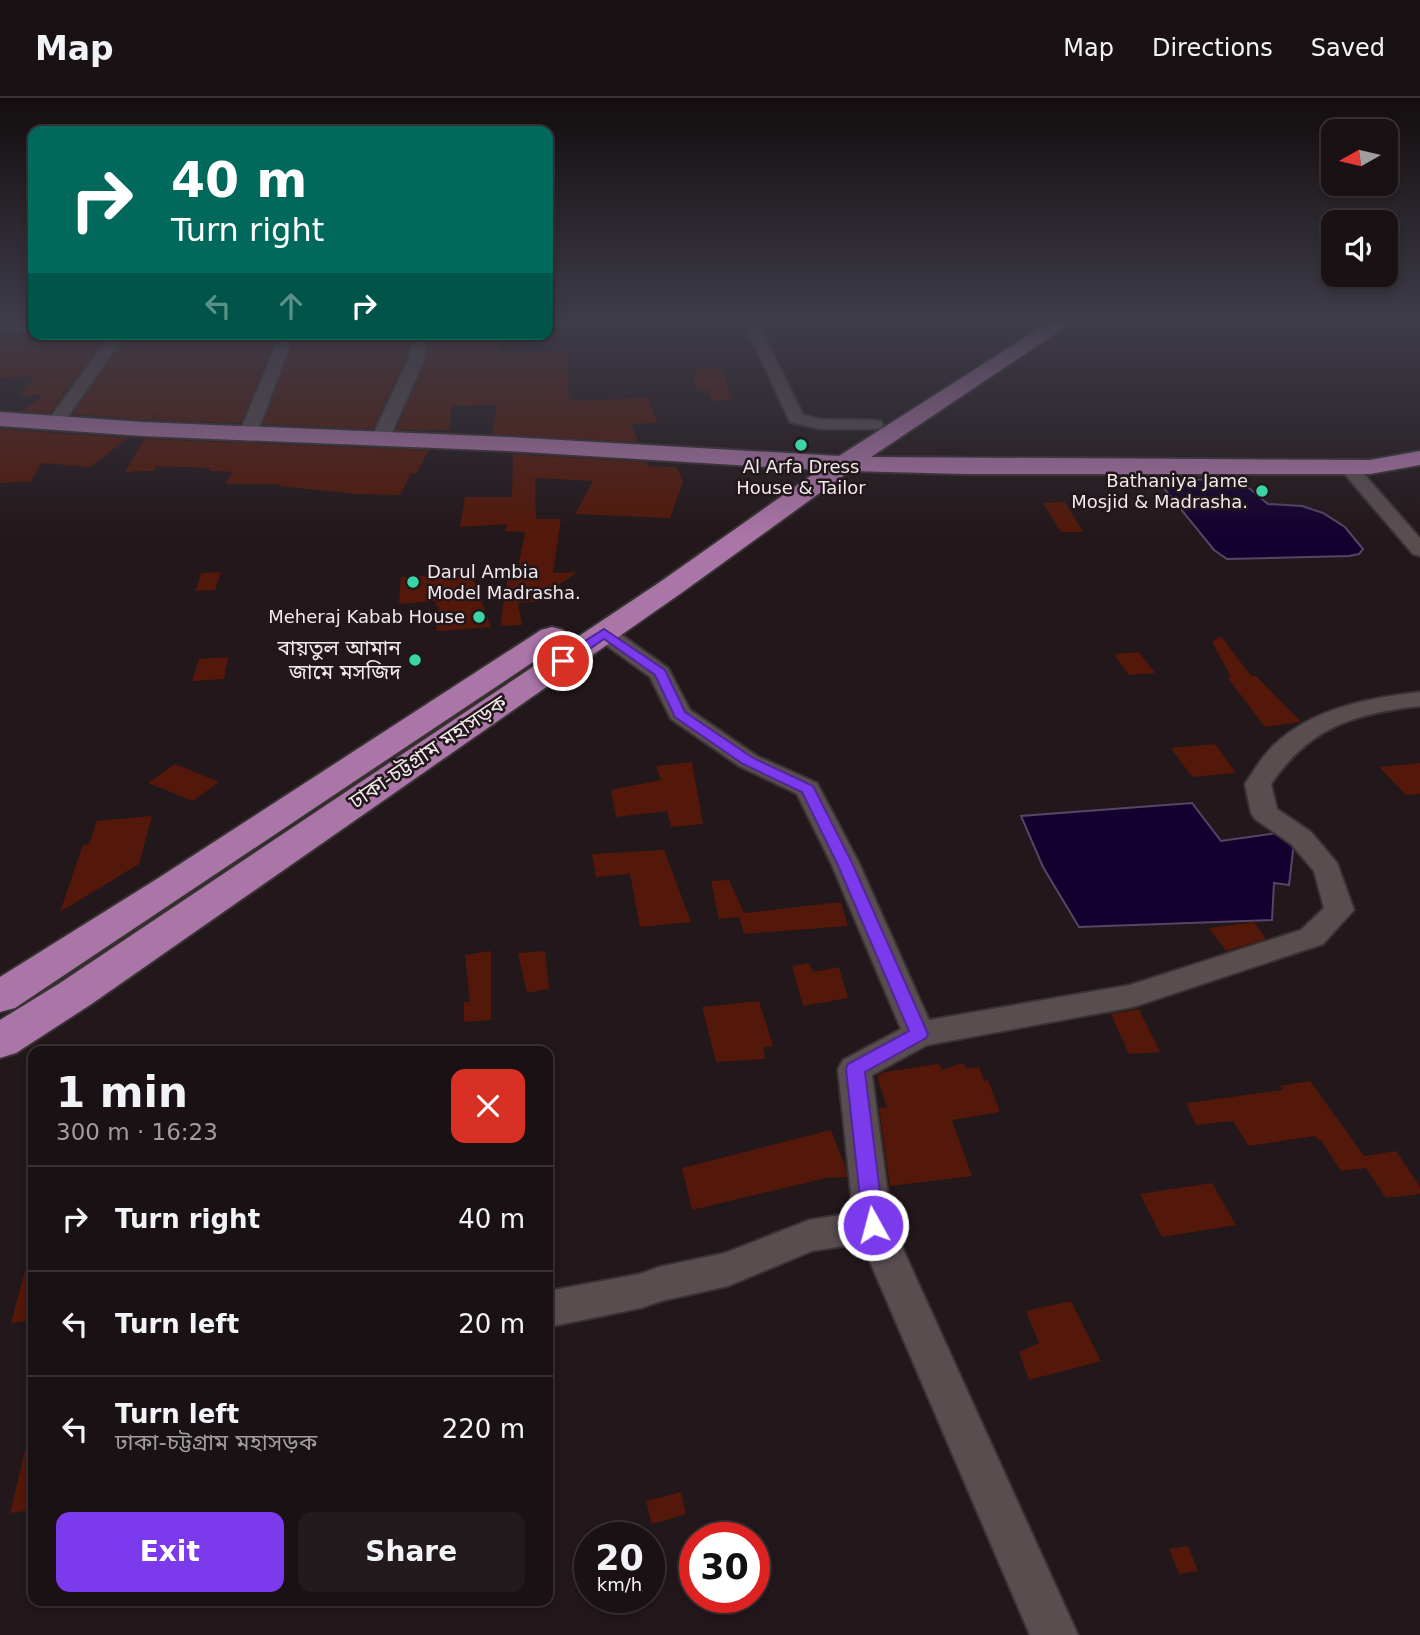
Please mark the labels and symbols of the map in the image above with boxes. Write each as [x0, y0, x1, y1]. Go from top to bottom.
north arrow [1321, 119, 1398, 196]
marker: Al Arfa Dress House & Tailor [793, 437, 809, 453]
place label: Al Arfa Dress House & Tailor [736, 456, 866, 498]
place label: Bathaniya Jame Mosjid & Madrasha. [1071, 470, 1248, 512]
marker: Bathaniya Jame Mosjid & Madrasha. [1254, 483, 1270, 499]
place label: Darul Ambia Model Madrasha. [427, 561, 581, 603]
marker: Darul Ambia Model Madrasha. [405, 574, 421, 590]
place label: Meheraj Kabab House [268, 606, 465, 627]
marker: Meheraj Kabab House [471, 609, 487, 625]
pin [533, 631, 593, 691]
place label: বায়তুল আমান জামে মসজিদ [276, 636, 401, 684]
marker: বায়তুল আমান জামে মসজিদ [407, 652, 423, 668]
street label: ঢাকা-চট্টগ্রাম মহাসড়ক [344, 690, 512, 814]
position arrow [836, 1188, 910, 1262]
speed limit sign: 30 [679, 1522, 770, 1613]

